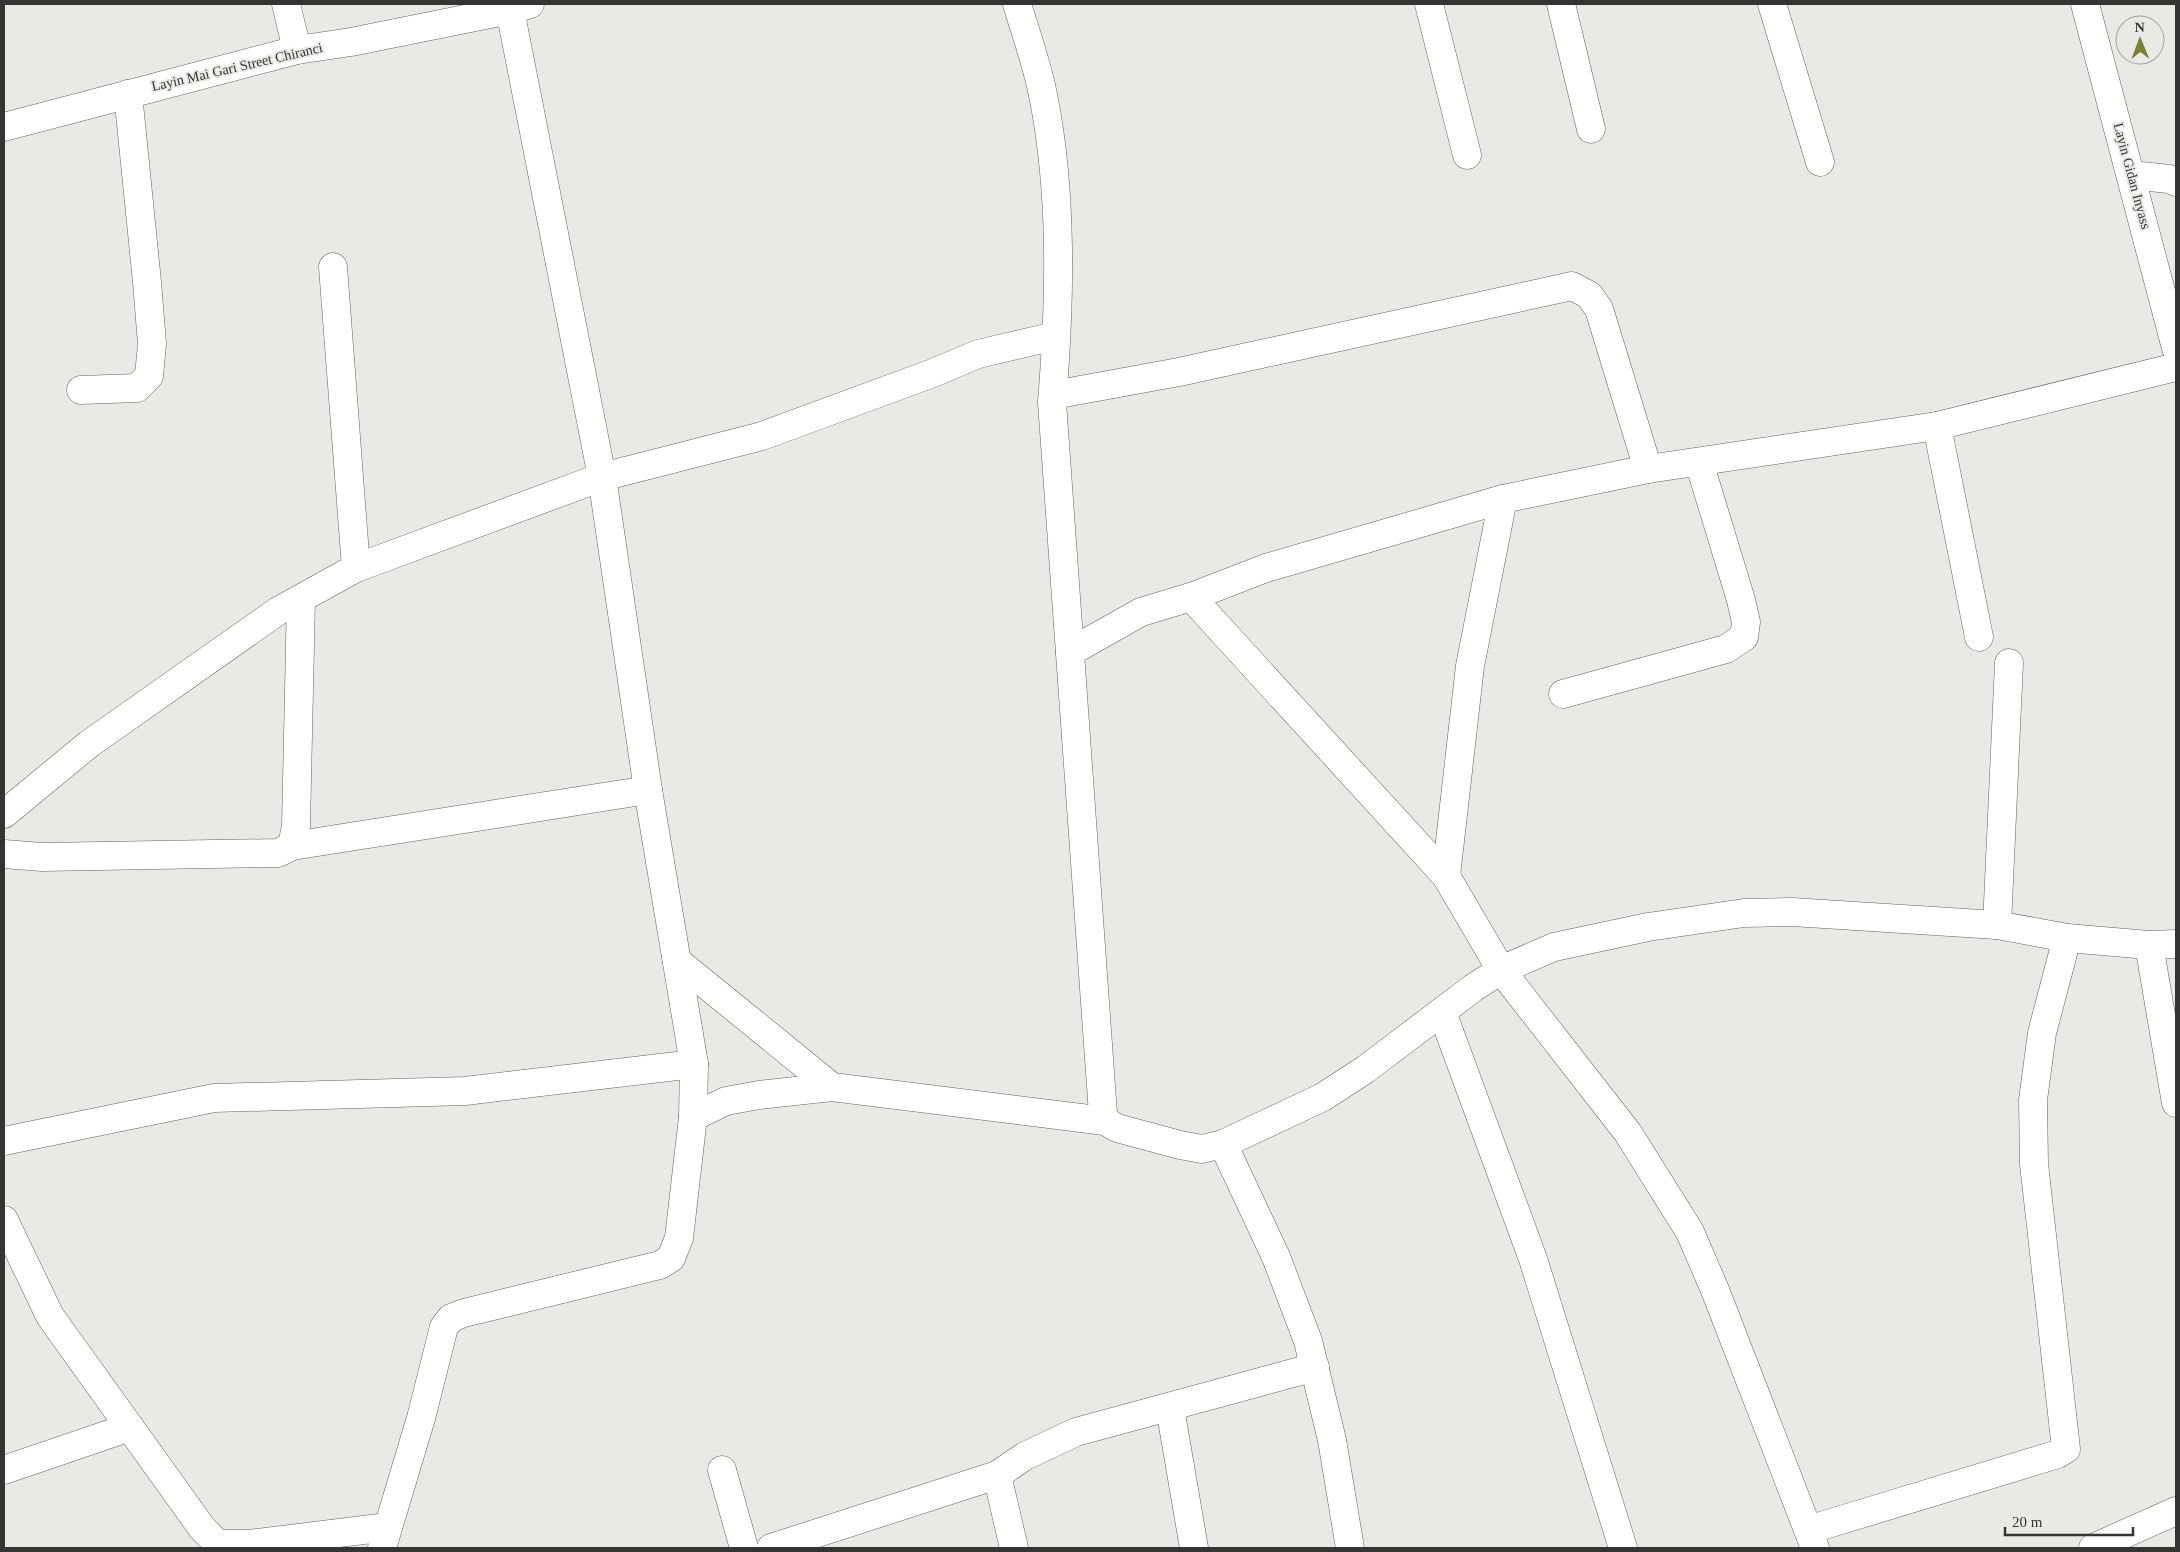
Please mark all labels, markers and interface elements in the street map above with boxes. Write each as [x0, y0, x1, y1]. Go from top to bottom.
north arrow [2115, 15, 2165, 65]
text: N [2135, 20, 2145, 35]
street label: Layin Mai Gari Street Chiranci [150, 40, 324, 94]
street label: Layin Gidan Inyass [2111, 121, 2153, 231]
scale bar [2005, 1504, 2132, 1536]
text: 20 m [2012, 1514, 2043, 1530]

